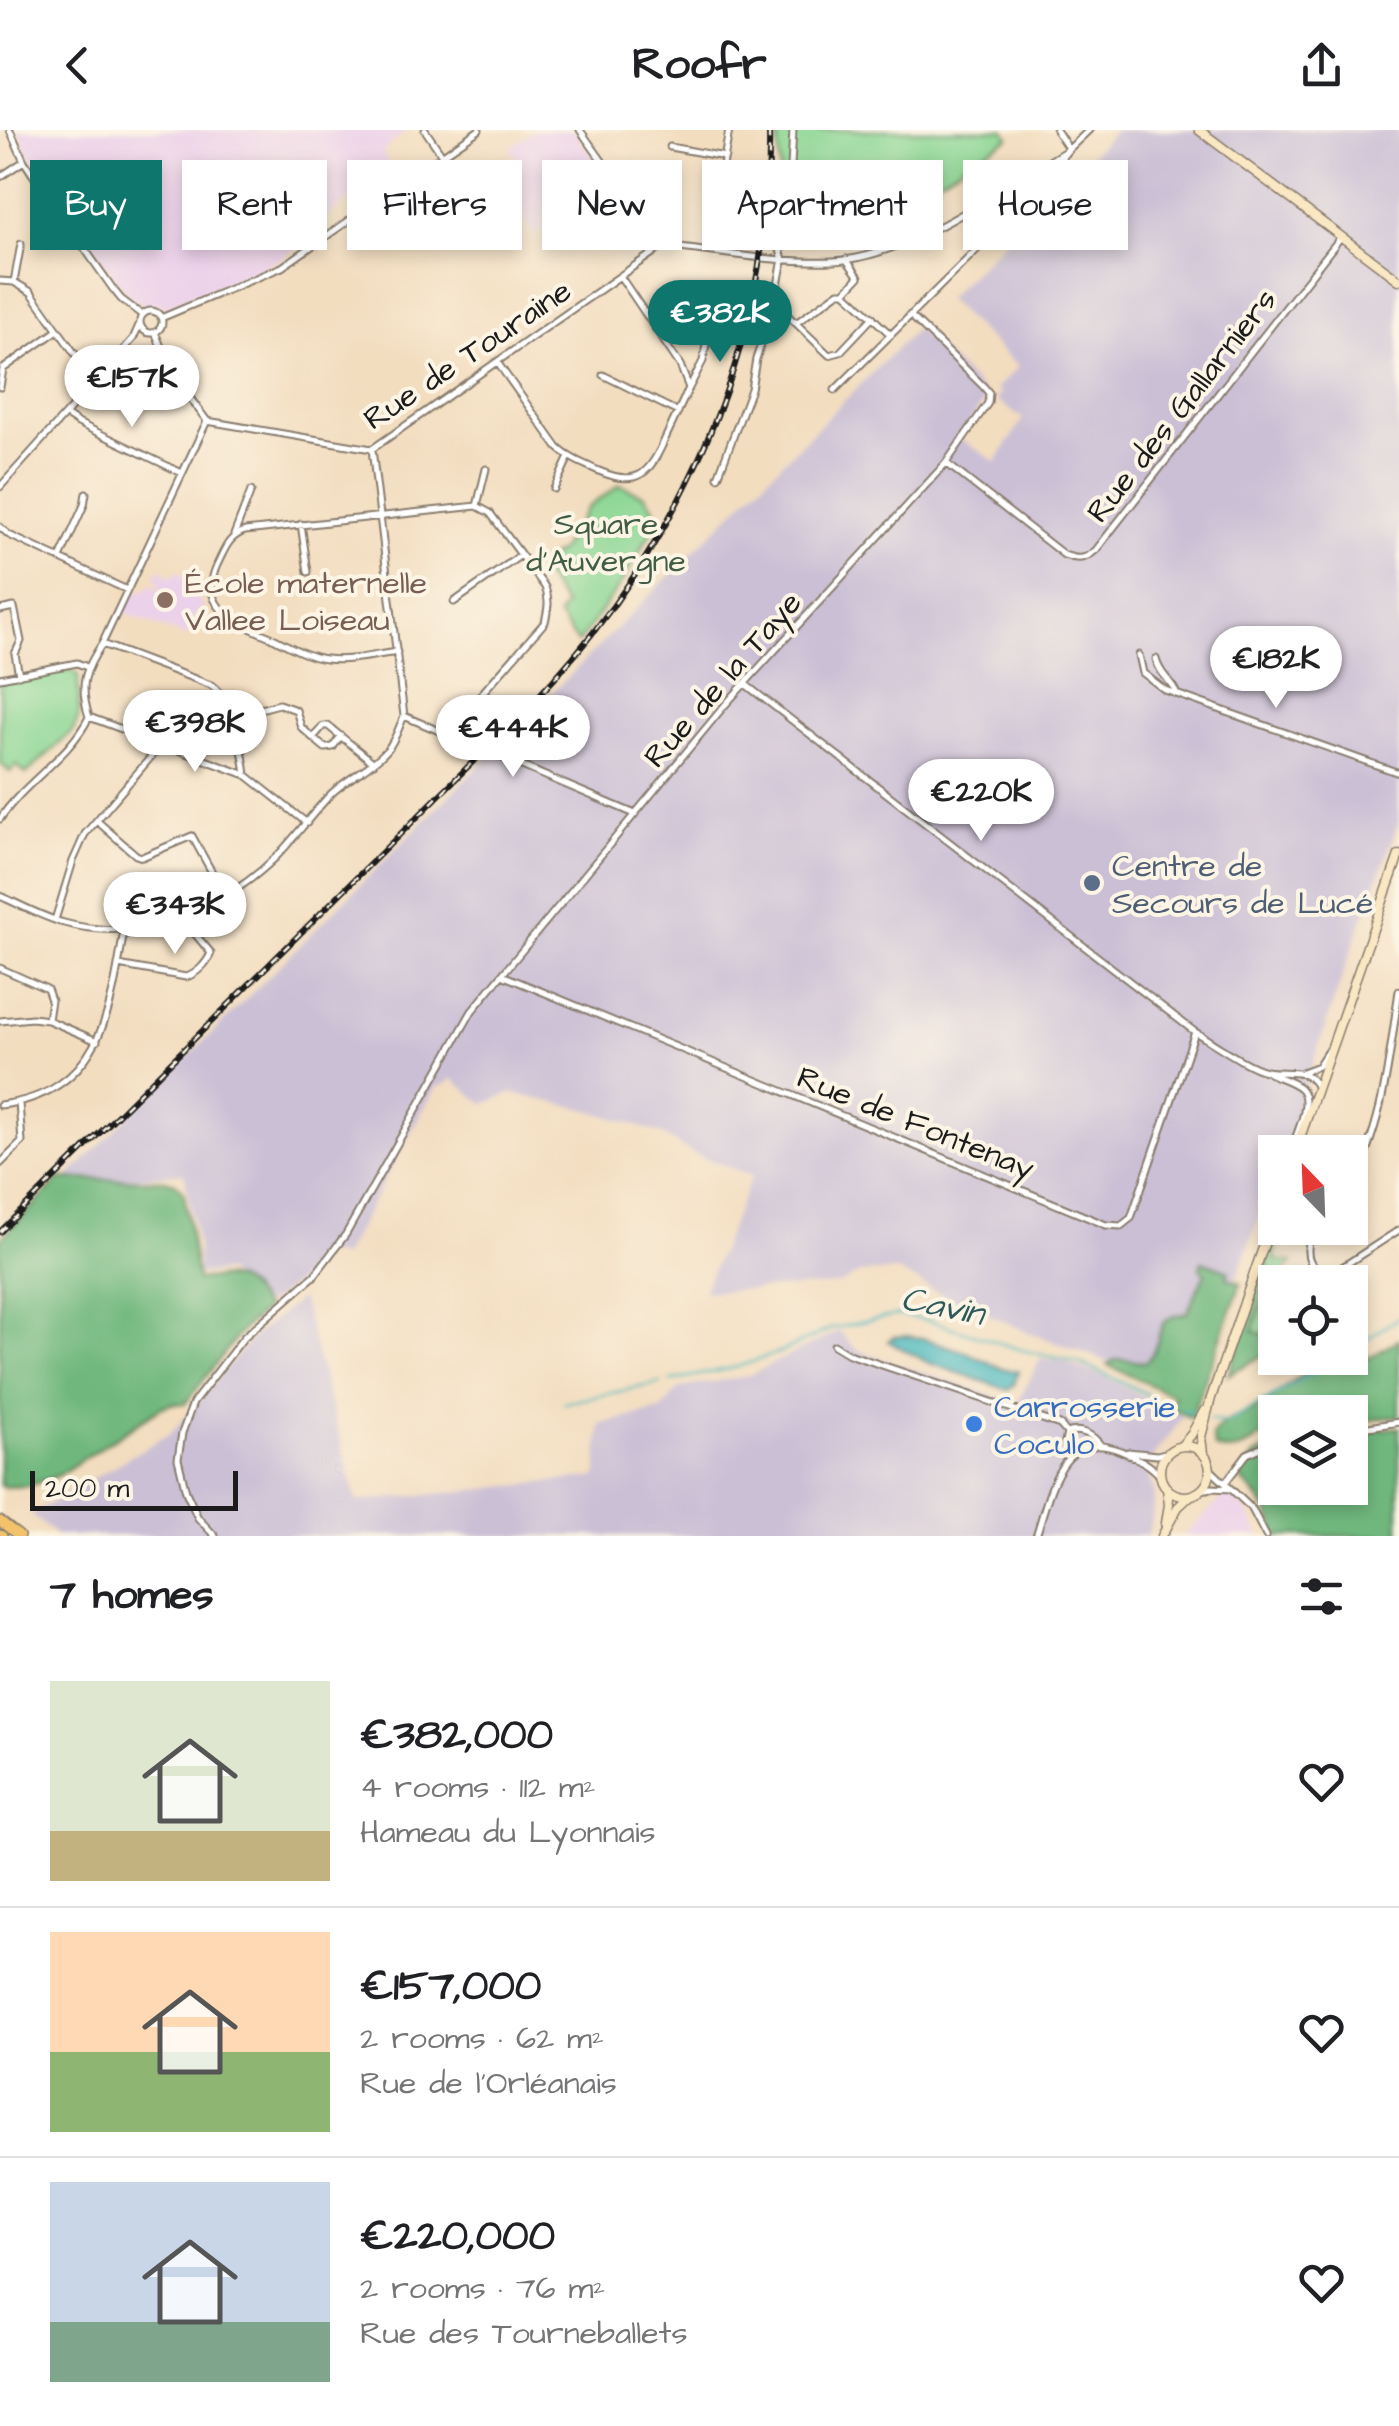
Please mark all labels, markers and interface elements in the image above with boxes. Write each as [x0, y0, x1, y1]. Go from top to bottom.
text: Roofr [632, 34, 767, 96]
icon: back [50, 38, 105, 93]
icon: share [1294, 38, 1349, 93]
chip: Buy [30, 160, 162, 250]
chip: Rent [182, 160, 327, 250]
chip: Filters [347, 160, 522, 250]
chip: New [542, 160, 682, 250]
chip: Apartment [702, 160, 943, 250]
chip: House [963, 160, 1128, 250]
street label: Rue de Touraine [355, 269, 581, 442]
street label: Rue des Gallarniers [1076, 279, 1288, 532]
pin: €382K [650, 280, 790, 365]
text: €382K [670, 290, 770, 335]
pin: €157K [62, 345, 202, 430]
text: €157K [86, 355, 178, 400]
park label: Square d'Auvergne [526, 502, 686, 584]
place label: École maternelle Vallee Loiseau [185, 561, 427, 643]
street label: Rue de la Taye [634, 582, 813, 778]
marker: École maternelle Vallee Loiseau [154, 589, 176, 611]
pin: €182K [1206, 626, 1346, 711]
text: €182K [1232, 636, 1320, 681]
pin: €398K [125, 690, 265, 775]
pin: €444K [443, 695, 583, 780]
text: €398K [145, 700, 245, 745]
text: €444K [458, 705, 568, 750]
pin: €220K [911, 759, 1051, 844]
text: €220K [930, 769, 1032, 814]
place label: Centre de Secours de Lucé [1112, 844, 1373, 926]
pin: €343K [105, 872, 245, 957]
marker: Centre de Secours de Lucé [1081, 872, 1103, 894]
text: €343K [125, 882, 225, 927]
street label: Rue de Fontenay [790, 1055, 1041, 1191]
north arrow [1258, 1135, 1368, 1245]
map controls [1258, 1135, 1368, 1505]
button: locate [1258, 1265, 1368, 1375]
water label: Cavin [897, 1274, 991, 1339]
place label: Carrosserie Coculo [994, 1385, 1176, 1467]
button: layers [1258, 1395, 1368, 1505]
marker: Carrosserie Coculo [963, 1413, 985, 1435]
scale bar [30, 1466, 238, 1510]
text: 200 m [45, 1469, 129, 1508]
text: 7 homes [50, 1567, 214, 1625]
icon: filters [1294, 1569, 1349, 1624]
text: €382,000 [360, 1707, 553, 1765]
icon: home [130, 1721, 250, 1841]
icon: heart [1294, 1754, 1349, 1809]
text: 4 rooms · 112 m² [360, 1765, 596, 1810]
text: Hameau du Lyonnais [360, 1810, 656, 1855]
text: €157,000 [360, 1958, 541, 2016]
icon: home [130, 1972, 250, 2092]
icon: heart [1294, 2005, 1349, 2060]
text: 2 rooms · 62 m² [360, 2016, 604, 2061]
text: Rue de l'Orléanais [360, 2061, 617, 2106]
text: €220,000 [360, 2208, 555, 2266]
icon: home [130, 2222, 250, 2342]
icon: heart [1294, 2255, 1349, 2310]
text: 2 rooms · 76 m² [360, 2266, 605, 2311]
text: Rue des Tourneballets [360, 2311, 688, 2356]

